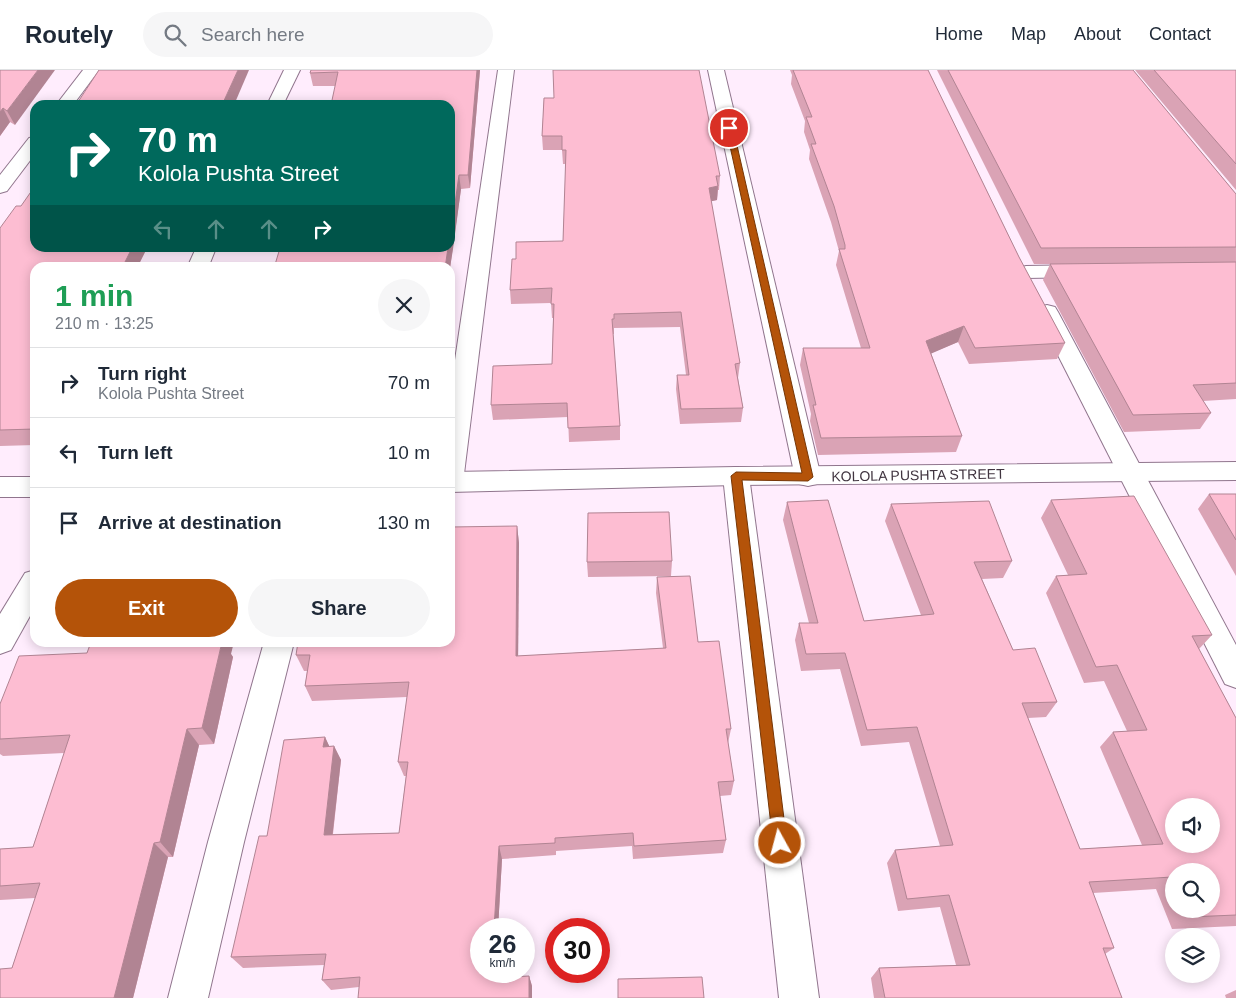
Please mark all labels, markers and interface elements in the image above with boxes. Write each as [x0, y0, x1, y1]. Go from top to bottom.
search box [143, 12, 493, 57]
text: Routely [25, 21, 113, 48]
icon: search [161, 21, 189, 49]
text: Search here [201, 24, 305, 45]
text: Home [935, 24, 983, 44]
text: Map [1011, 24, 1046, 44]
text: About [1074, 24, 1121, 44]
text: Contact [1149, 24, 1211, 44]
pin [708, 107, 750, 149]
icon: arrive [715, 114, 743, 142]
icon: right [55, 120, 120, 185]
text: 70 m [138, 120, 218, 159]
text: Kolola Pushta Street [138, 161, 339, 186]
icon: left [149, 215, 177, 243]
icon: ahead [202, 215, 230, 243]
icon: ahead [255, 215, 283, 243]
icon: right [308, 215, 336, 243]
text: 1 min [55, 279, 133, 312]
button: close [378, 279, 430, 331]
text: 210 m · 13:25 [55, 315, 154, 332]
text: Turn right [98, 363, 186, 384]
icon: right [55, 369, 83, 397]
text: 70 m [388, 372, 430, 393]
text: Kolola Pushta Street [98, 385, 244, 402]
icon: left [55, 439, 83, 467]
text: Turn left [98, 442, 173, 463]
text: 10 m [388, 442, 430, 463]
street label: KOLOLA PUSHTA STREET [831, 465, 1005, 485]
icon: arrive [55, 509, 83, 537]
text: Arrive at destination [98, 512, 282, 533]
text: 130 m [377, 512, 430, 533]
button: Exit [55, 579, 238, 637]
button: Share [248, 579, 430, 637]
map controls [1165, 798, 1220, 983]
button: sound [1165, 798, 1220, 853]
position arrow [753, 816, 805, 868]
button: search [1165, 863, 1220, 918]
speed limit sign: 30 [545, 918, 610, 983]
button: layers [1165, 928, 1220, 983]
text: 26 [489, 930, 516, 958]
text: km/h [489, 956, 516, 970]

